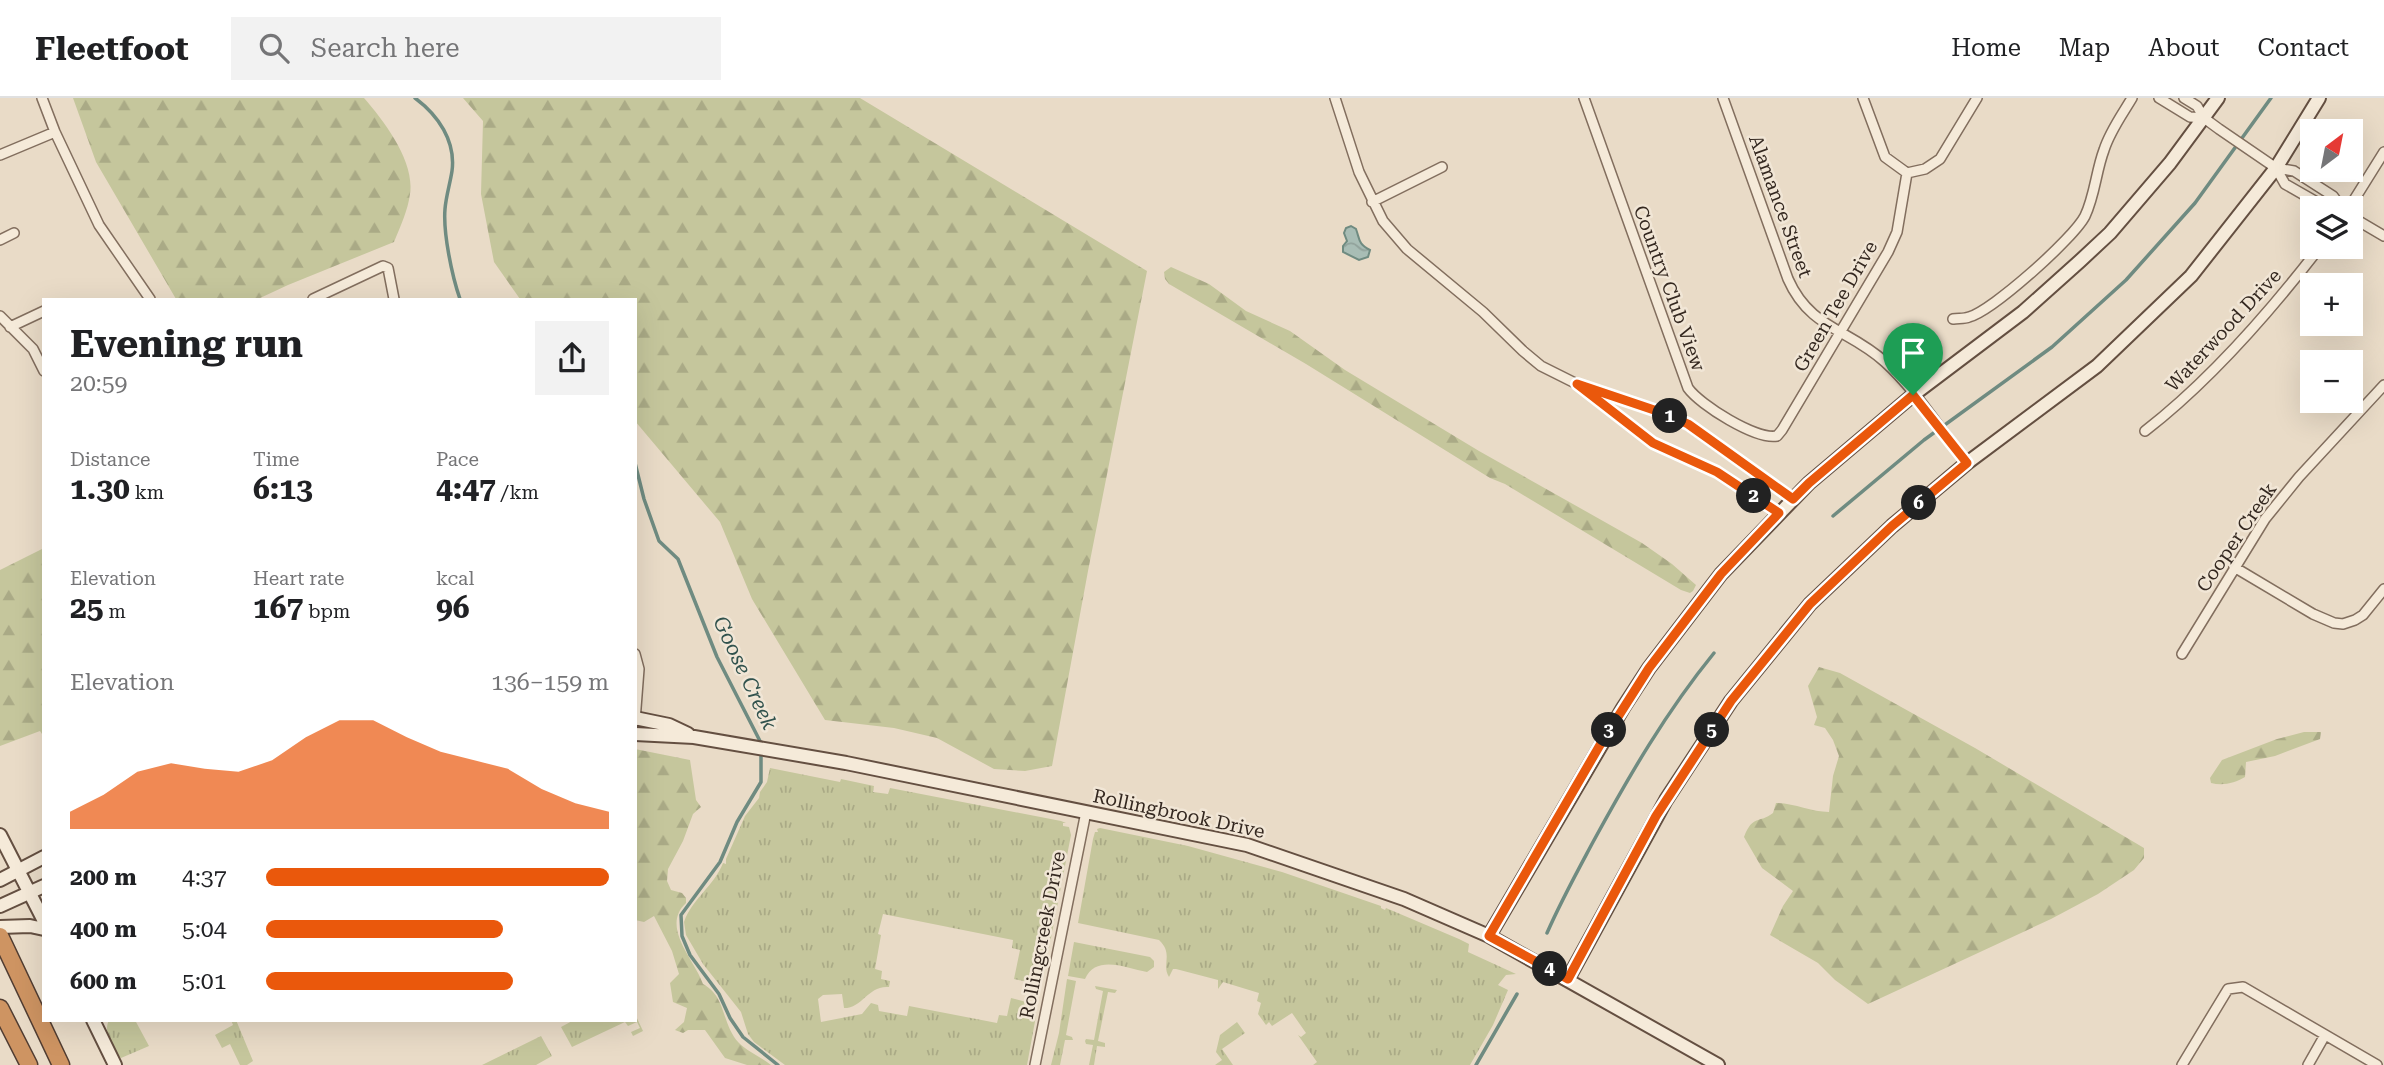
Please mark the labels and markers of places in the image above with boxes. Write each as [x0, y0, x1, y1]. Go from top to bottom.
pin [1883, 323, 1943, 395]
pin: 1 [1652, 398, 1688, 434]
pin: 2 [1736, 478, 1772, 514]
pin: 6 [1902, 486, 1937, 520]
pin: 3 [1592, 712, 1626, 748]
pin: 5 [1694, 712, 1730, 748]
pin: 4 [1532, 952, 1568, 986]

